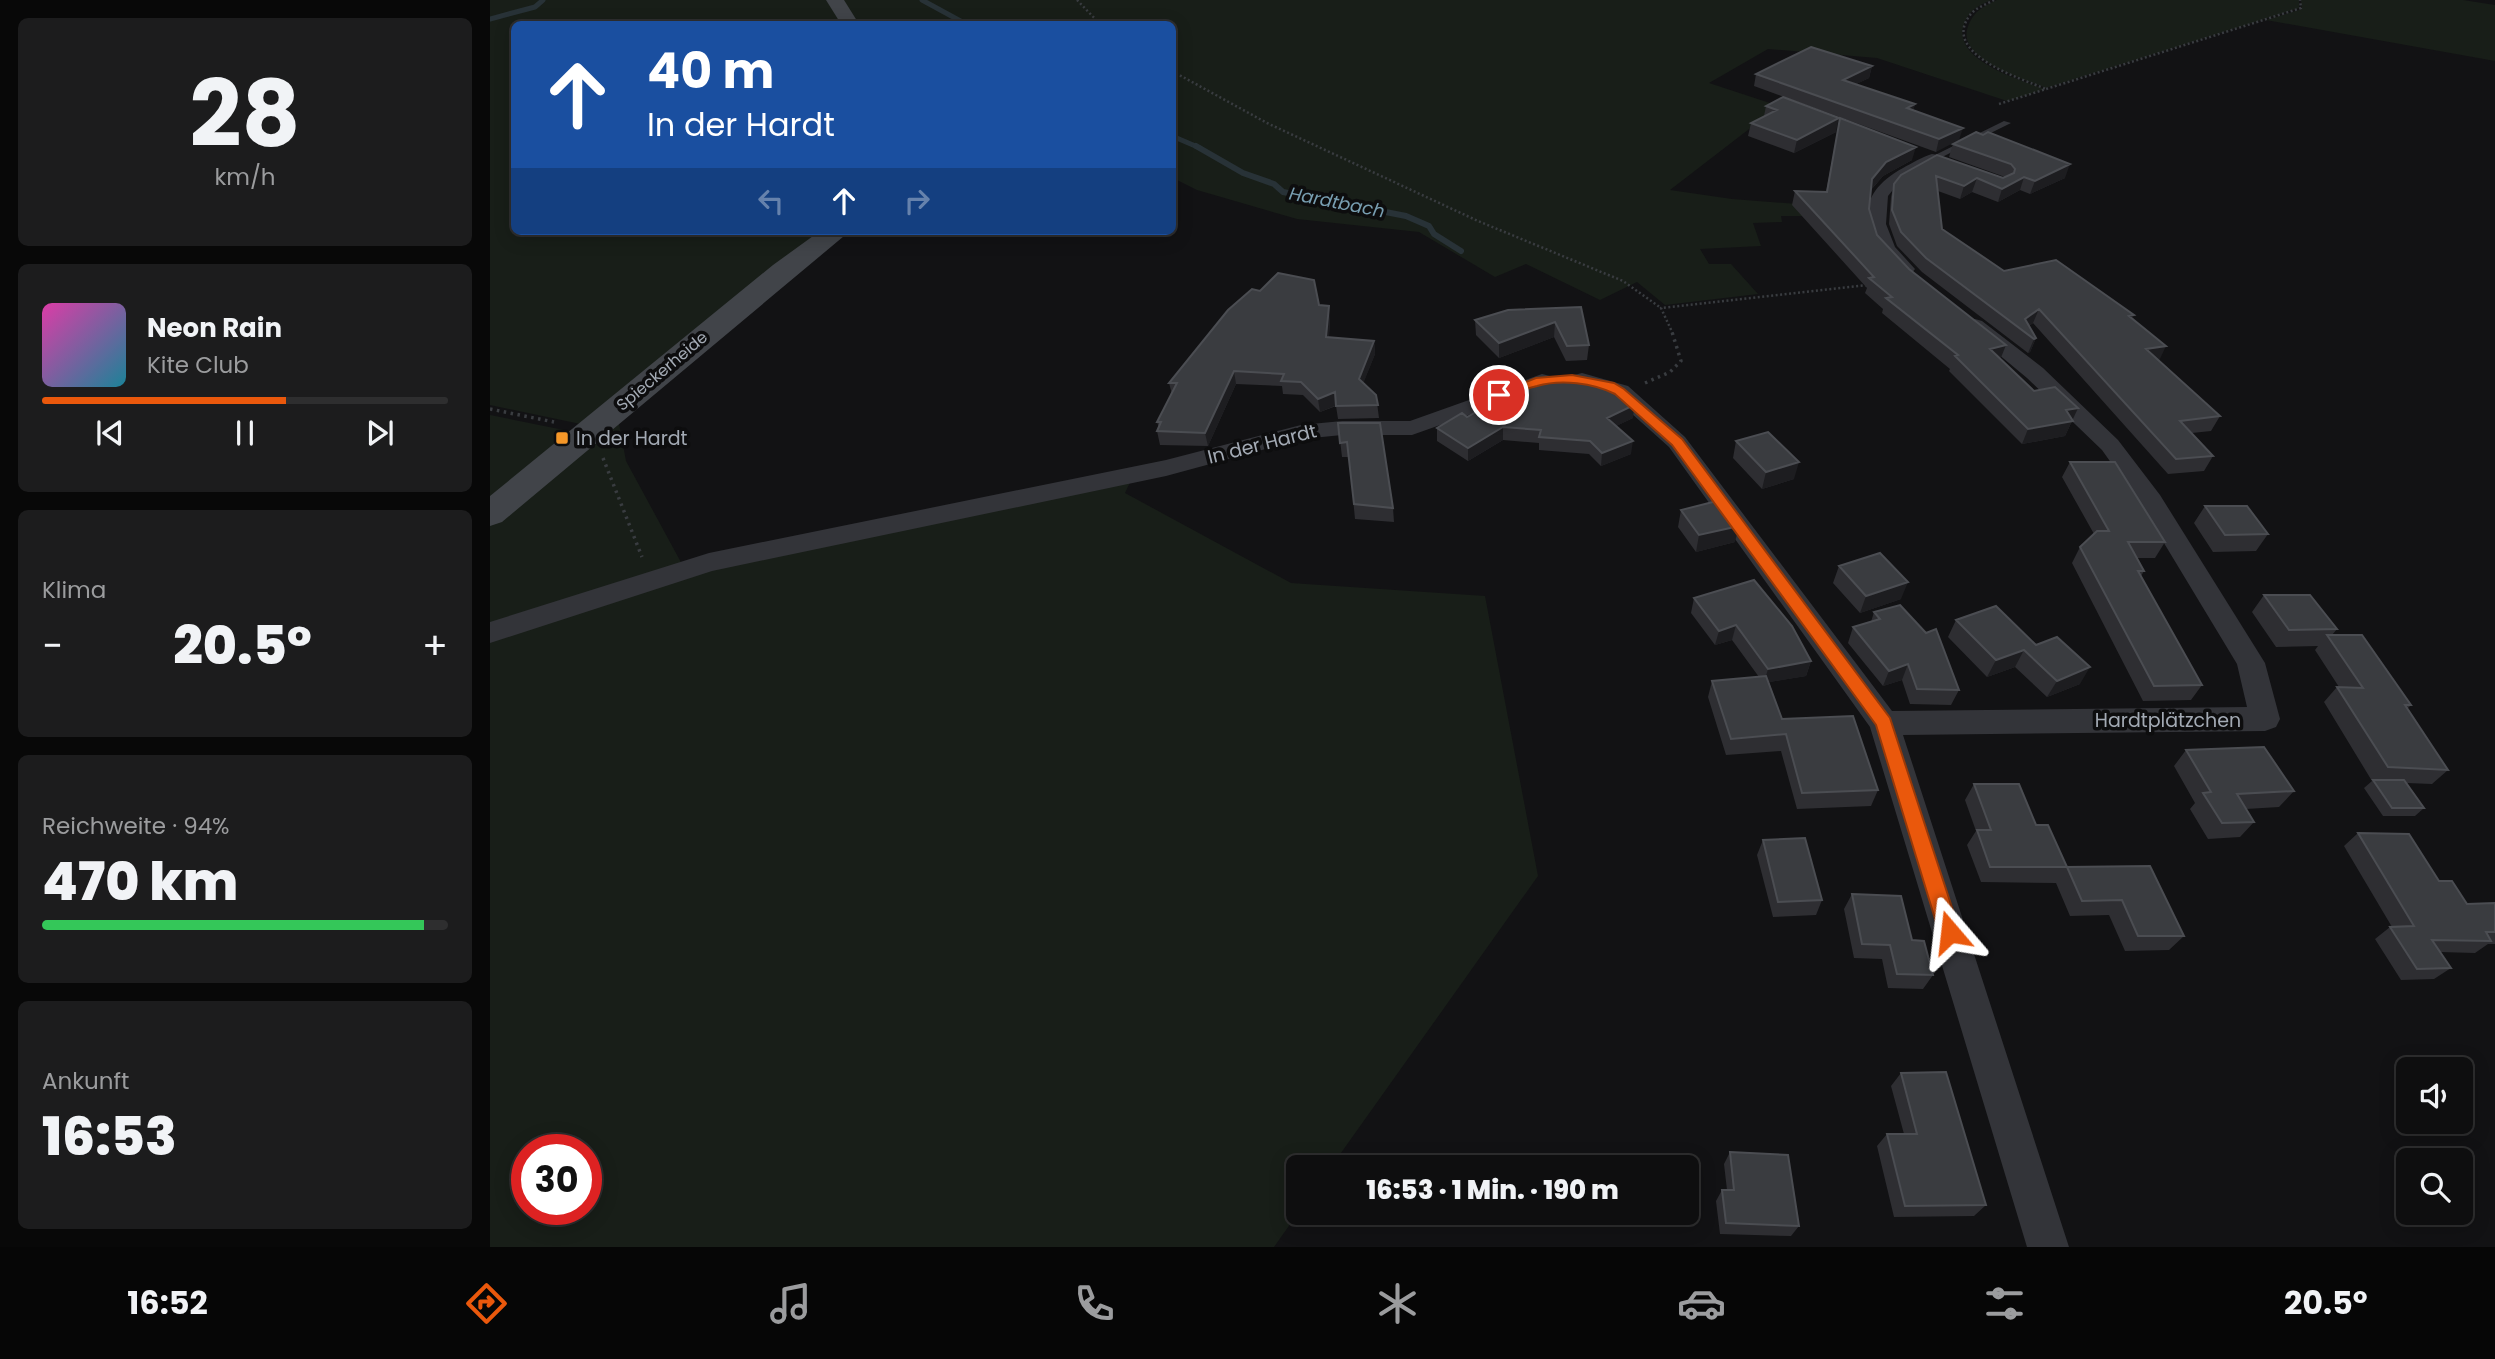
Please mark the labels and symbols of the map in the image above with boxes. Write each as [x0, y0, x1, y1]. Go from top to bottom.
water label: Hardtbach [1287, 180, 1387, 224]
street label: Spieckerheide [611, 326, 713, 416]
pin [1469, 365, 1529, 425]
street label: In der Hardt [1205, 417, 1319, 471]
place label: In der Hardt [576, 425, 688, 452]
marker: In der Hardt [554, 430, 570, 446]
street label: Hardtplätzchen [2095, 707, 2241, 734]
position arrow [1913, 895, 1987, 969]
speed limit sign: 30 [511, 1134, 602, 1225]

